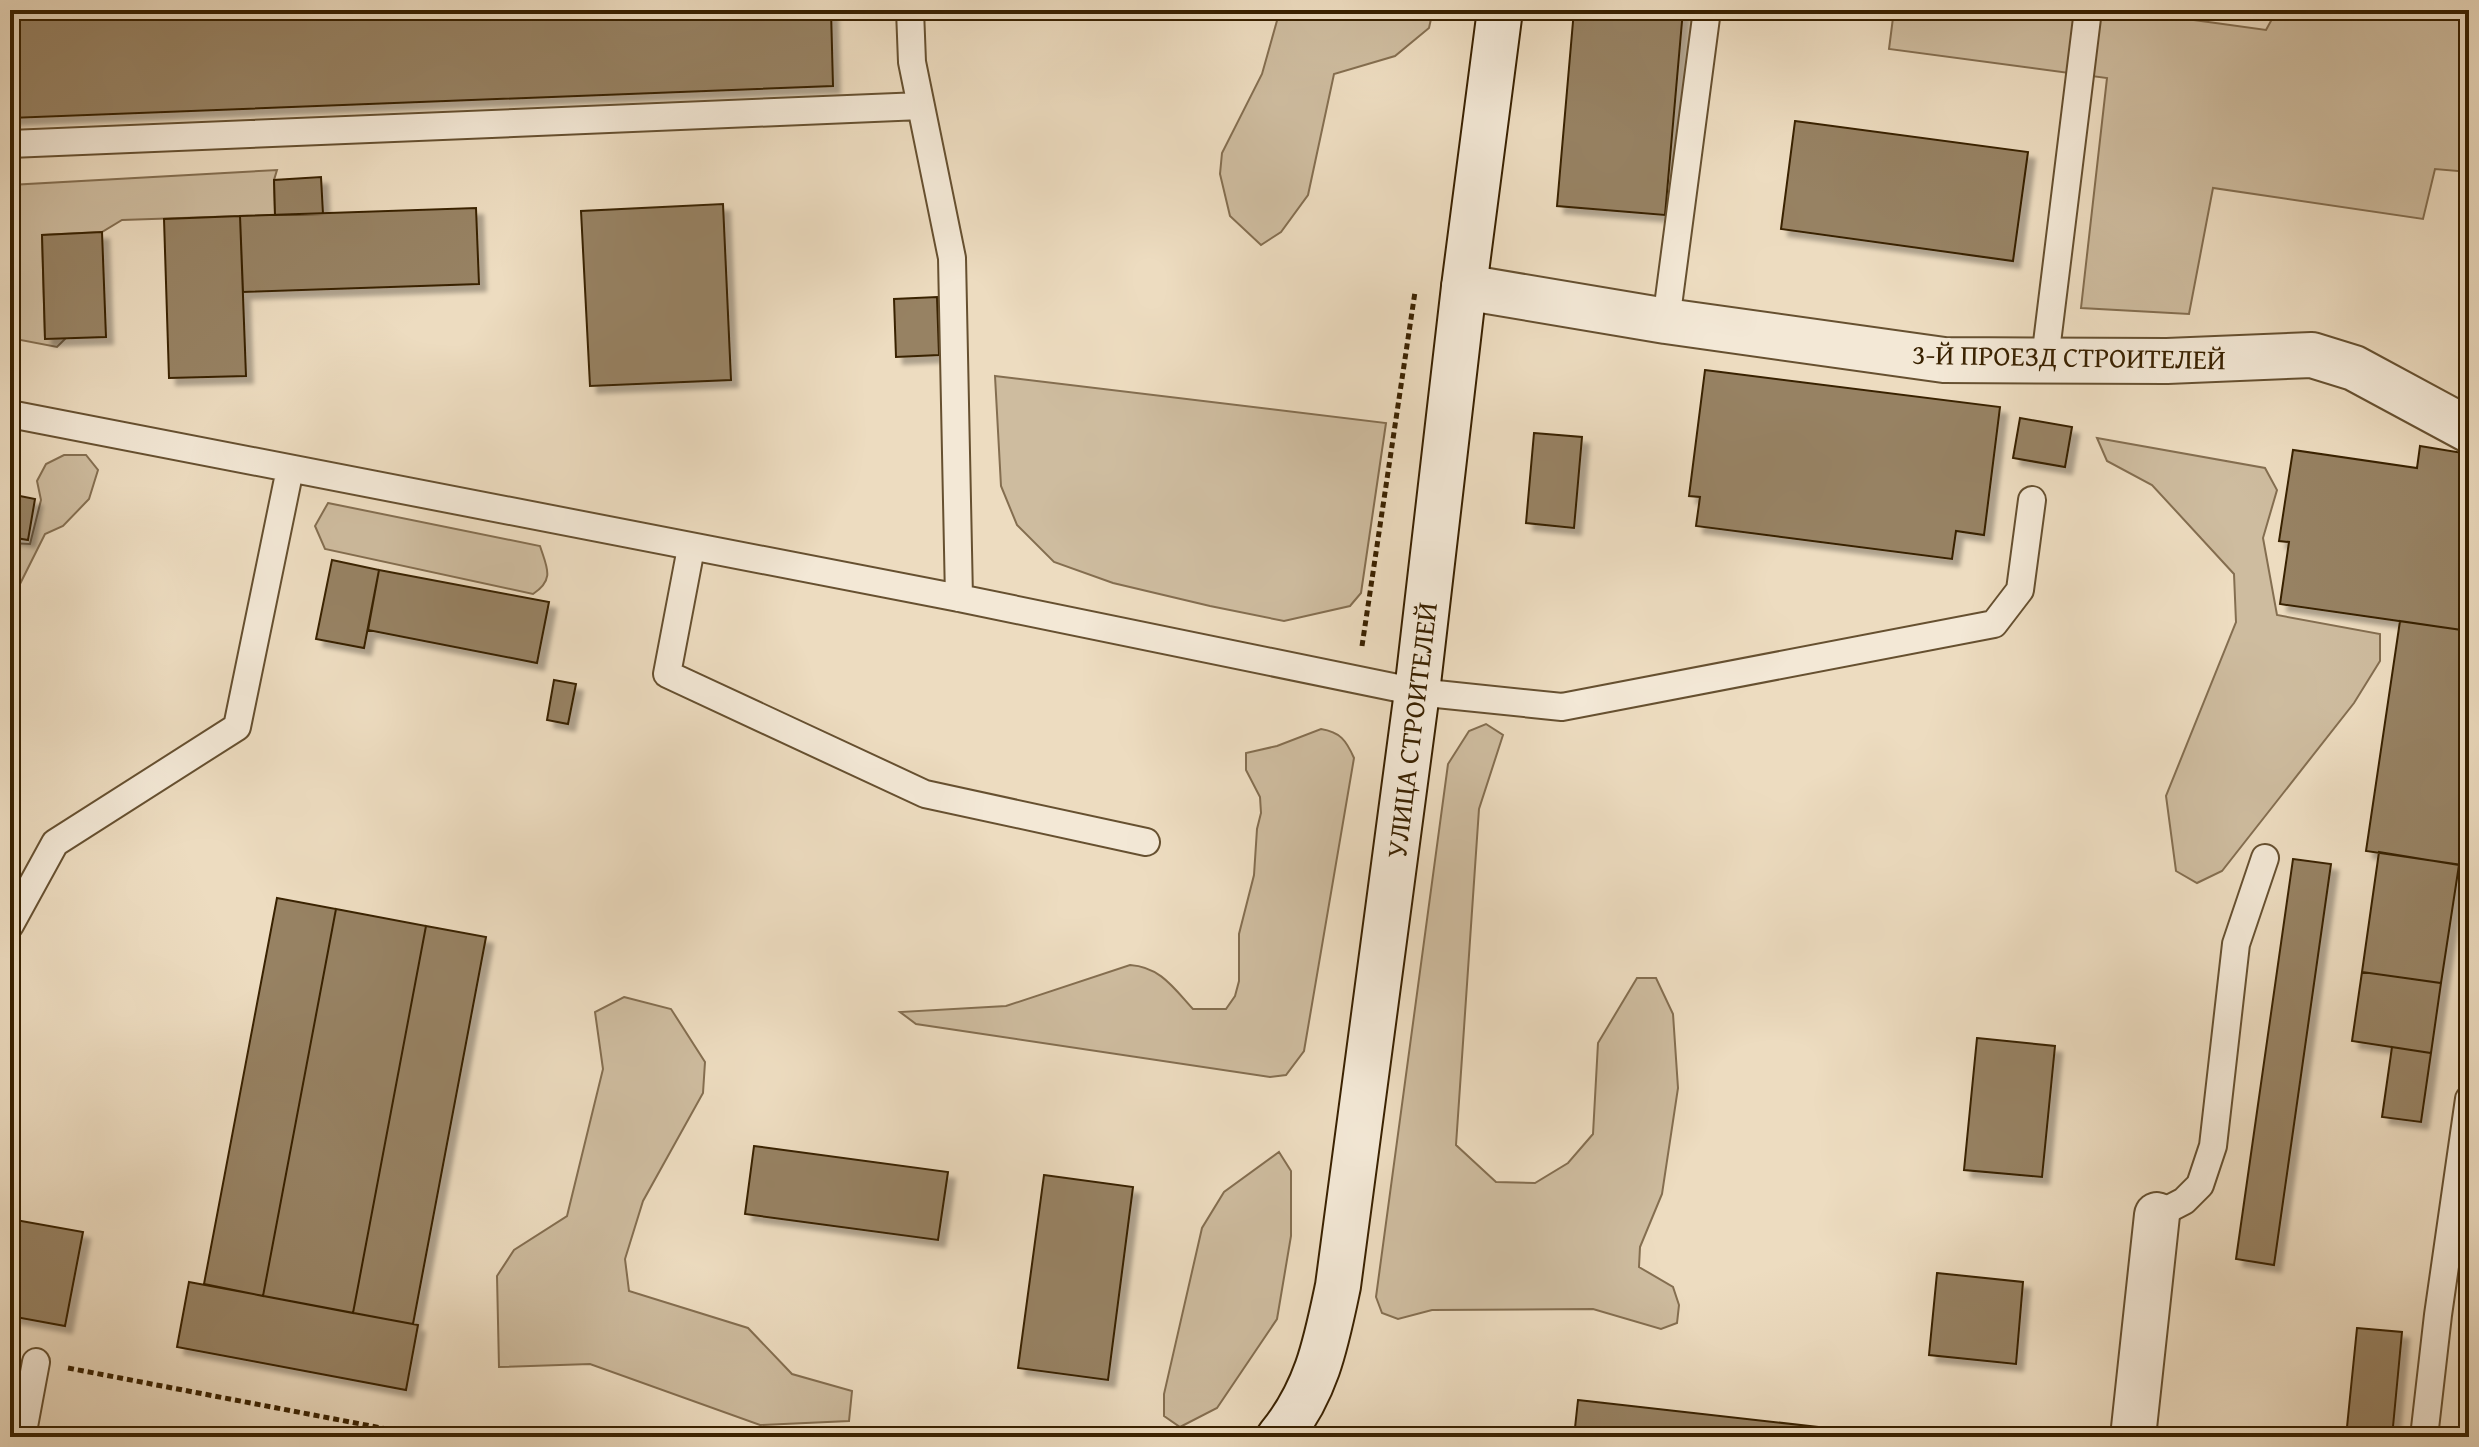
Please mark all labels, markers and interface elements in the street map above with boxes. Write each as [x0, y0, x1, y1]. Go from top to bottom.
street label: 3-Й ПРОЕЗД СТРОИТЕЛЕЙ [1912, 333, 2226, 379]
street label: УЛИЦА СТРОИТЕЛЕЙ [1375, 600, 1447, 860]

